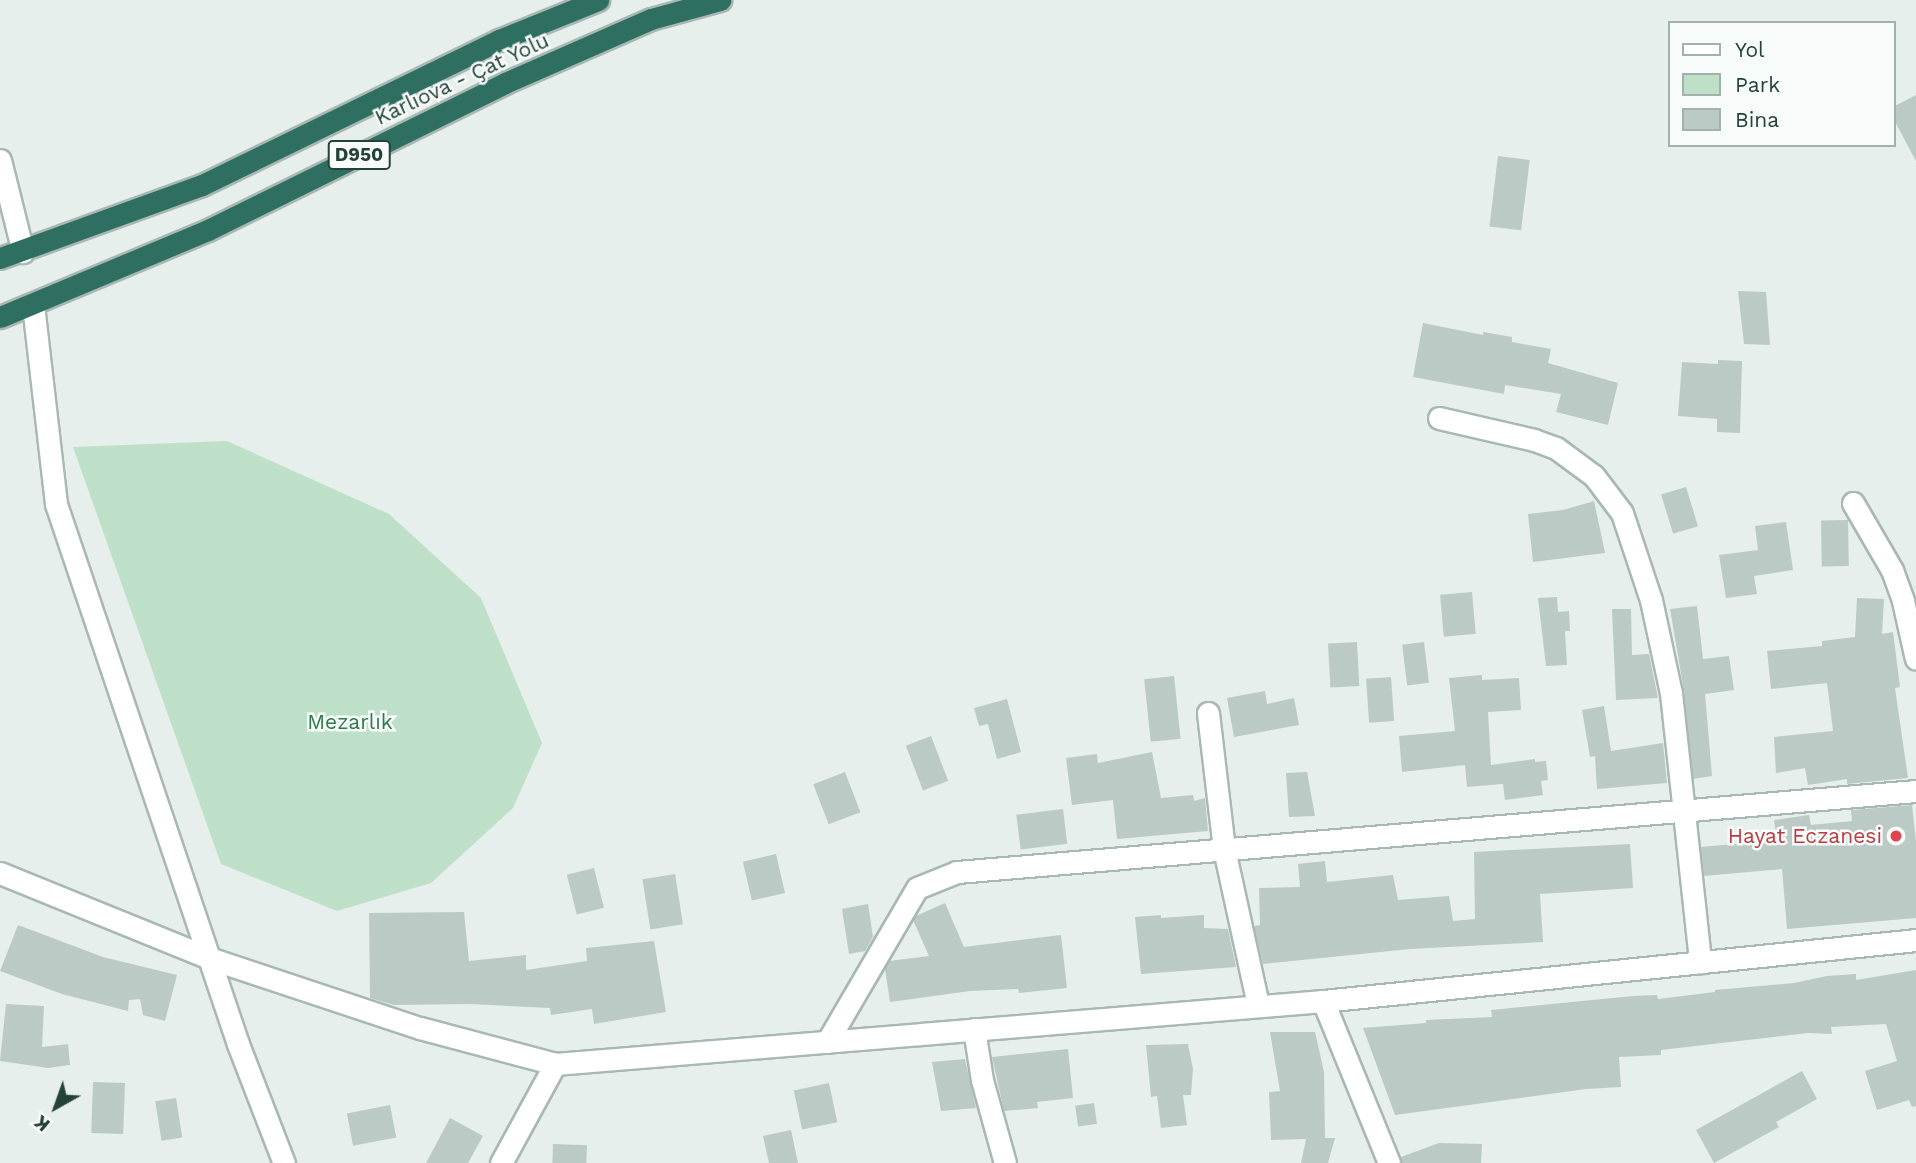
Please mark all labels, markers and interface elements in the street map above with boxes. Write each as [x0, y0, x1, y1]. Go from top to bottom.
legend [1668, 21, 1895, 147]
street label: Karlıova - Çat Yolu [370, 27, 554, 131]
text: Yol [1735, 37, 1765, 62]
text: Park [1735, 72, 1780, 97]
text: Bina [1735, 107, 1779, 132]
road number: D950 [328, 140, 390, 170]
park label: Mezarlık [307, 709, 393, 735]
place label: Hayat Eczanesi [1728, 823, 1882, 849]
marker: Hayat Eczanesi [1888, 828, 1904, 844]
north arrow [21, 1072, 91, 1142]
text: K [30, 1110, 55, 1137]

